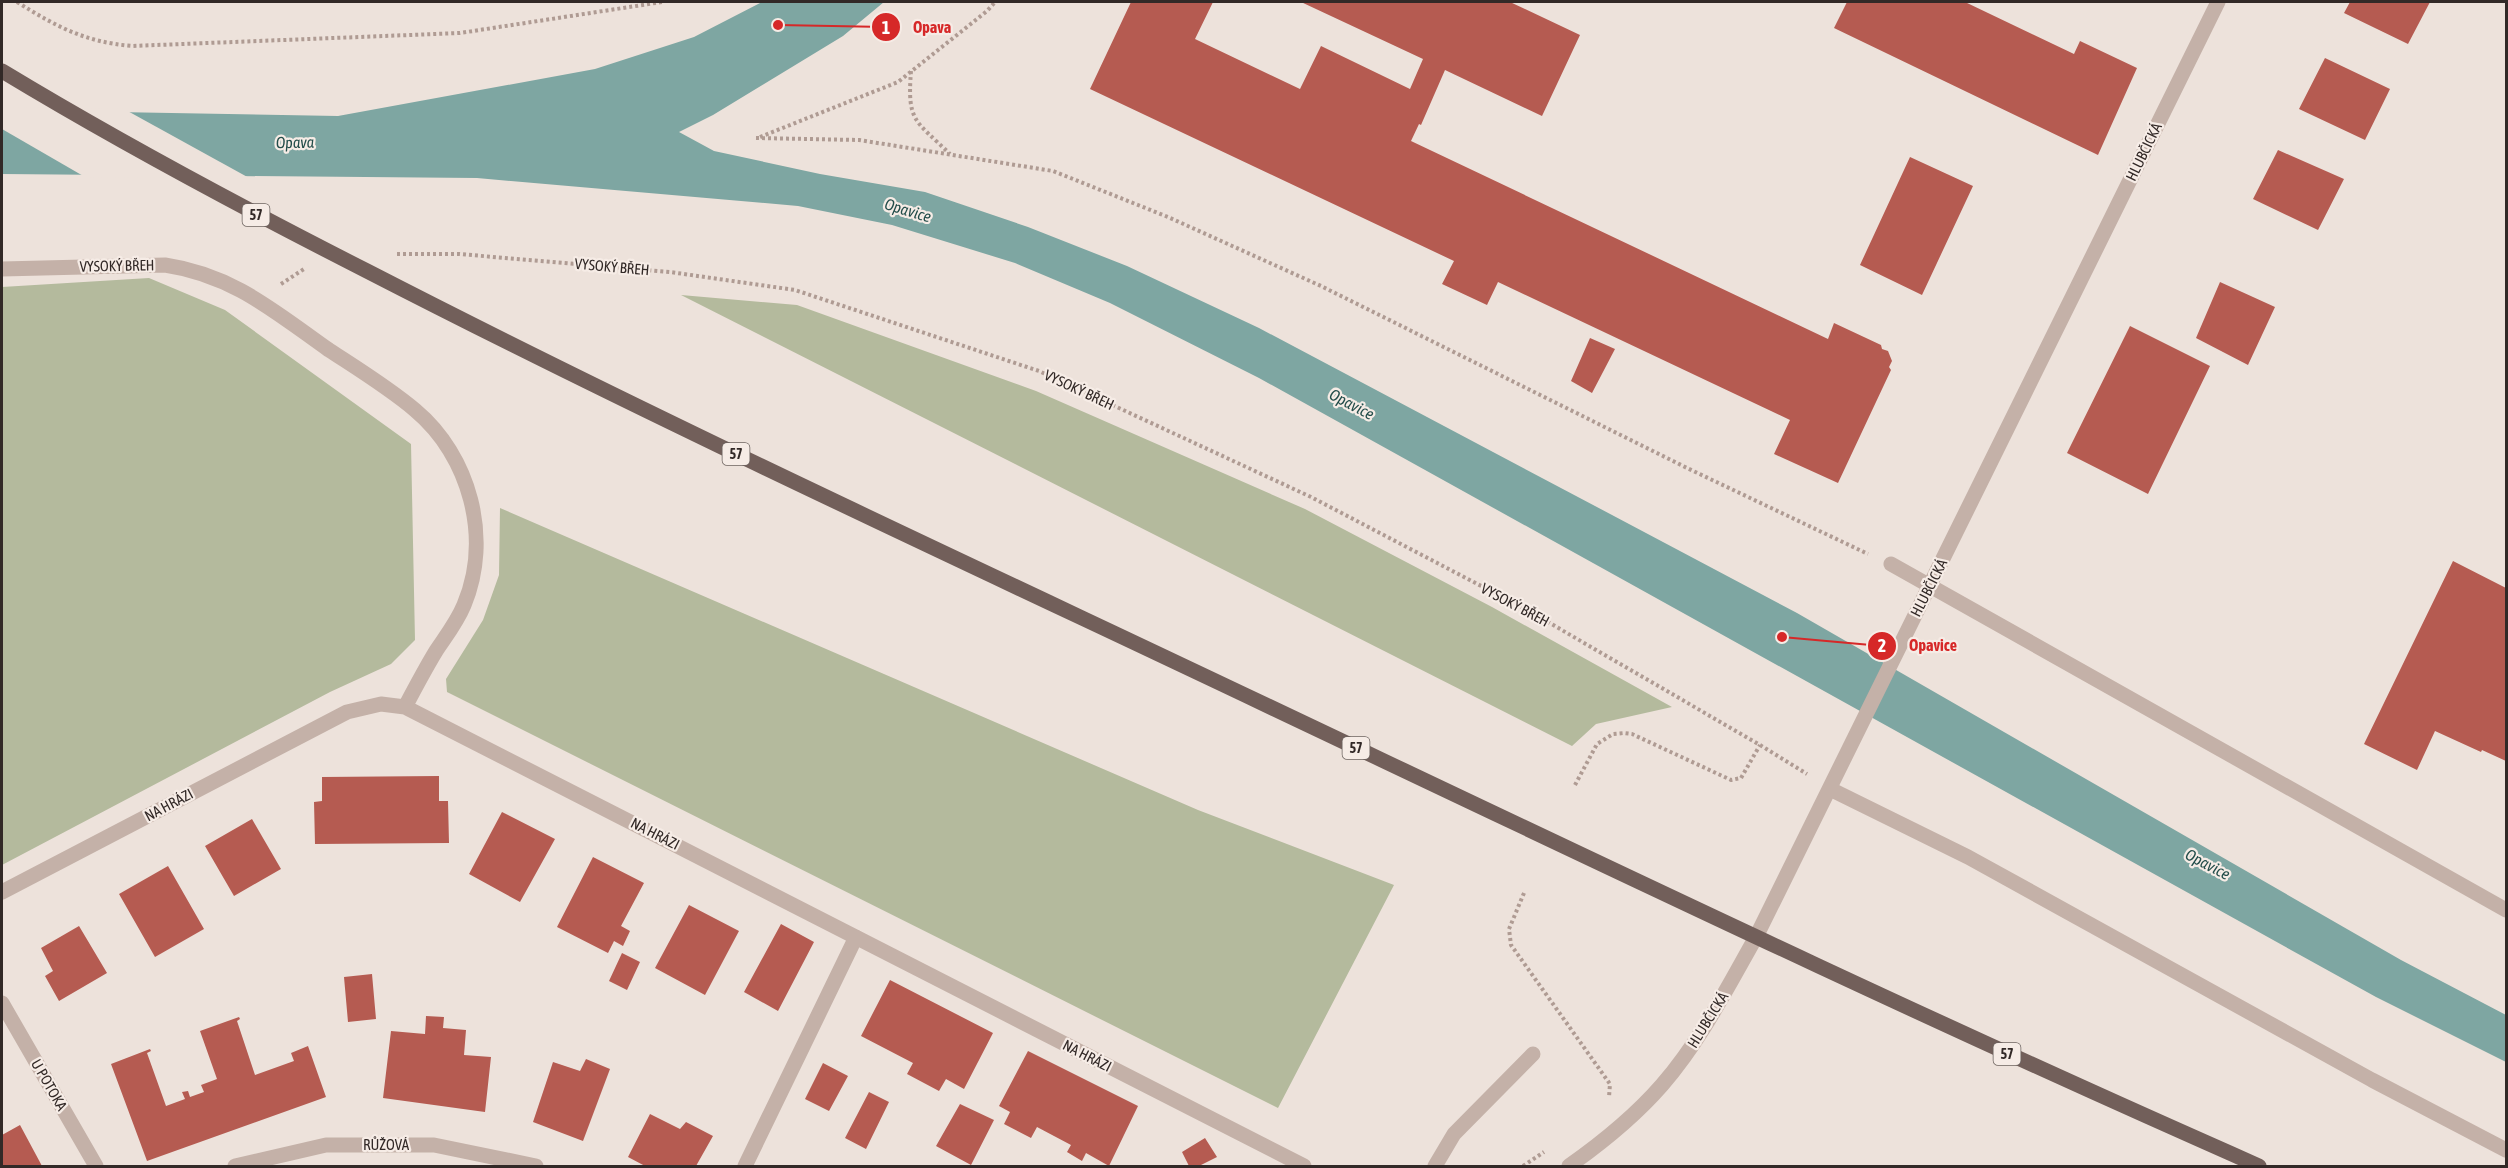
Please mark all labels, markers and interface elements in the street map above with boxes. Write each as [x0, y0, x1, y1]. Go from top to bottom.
callout: Opava [871, 10, 963, 44]
text: 1 [882, 17, 890, 38]
text: Opava [913, 18, 951, 36]
street label: HLUBČICKÁ [2122, 119, 2165, 184]
water label: Opava [276, 133, 315, 152]
water label: Opavice [882, 194, 934, 227]
road number: 57 [242, 204, 270, 226]
street label: VYSOKÝ BŘEH [574, 255, 650, 278]
street label: VYSOKÝ BŘEH [79, 256, 155, 275]
street label: VYSOKÝ BŘEH [1042, 366, 1117, 413]
water label: Opavice [1326, 385, 1377, 424]
road number: 57 [722, 443, 750, 465]
street label: HLUBČICKÁ [1907, 555, 1951, 619]
street label: VYSOKÝ BŘEH [1478, 579, 1552, 630]
callout: Opavice [1867, 629, 1969, 663]
text: 2 [1878, 635, 1886, 656]
text: Opavice [1909, 636, 1957, 654]
road number: 57 [1342, 737, 1370, 759]
street label: NA HRÁZI [142, 785, 196, 824]
street label: NA HRÁZI [628, 814, 682, 853]
water label: Opavice [2182, 845, 2233, 884]
street label: HLUBČICKÁ [1684, 988, 1732, 1051]
street label: NA HRÁZI [1060, 1036, 1114, 1075]
road number: 57 [1994, 1043, 2020, 1065]
street label: U POTOKA [28, 1056, 71, 1114]
street label: RŮŽOVÁ [363, 1136, 410, 1153]

